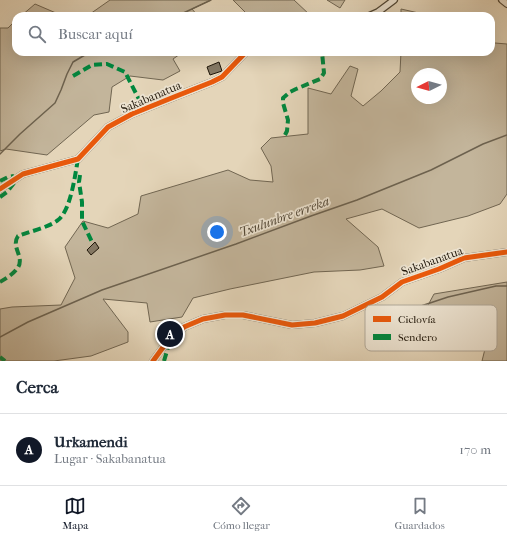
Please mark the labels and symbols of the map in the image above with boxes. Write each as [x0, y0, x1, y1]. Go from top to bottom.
north arrow [411, 68, 447, 104]
street label: Sakabanatua [119, 78, 184, 116]
water label: Txulunbre erreka [237, 193, 331, 240]
your location [207, 222, 227, 242]
street label: Sakabanatua [399, 243, 465, 279]
legend [365, 305, 497, 351]
text: Ciclovía [398, 313, 436, 326]
pin: A [157, 319, 183, 349]
text: Sendero [398, 331, 437, 344]

